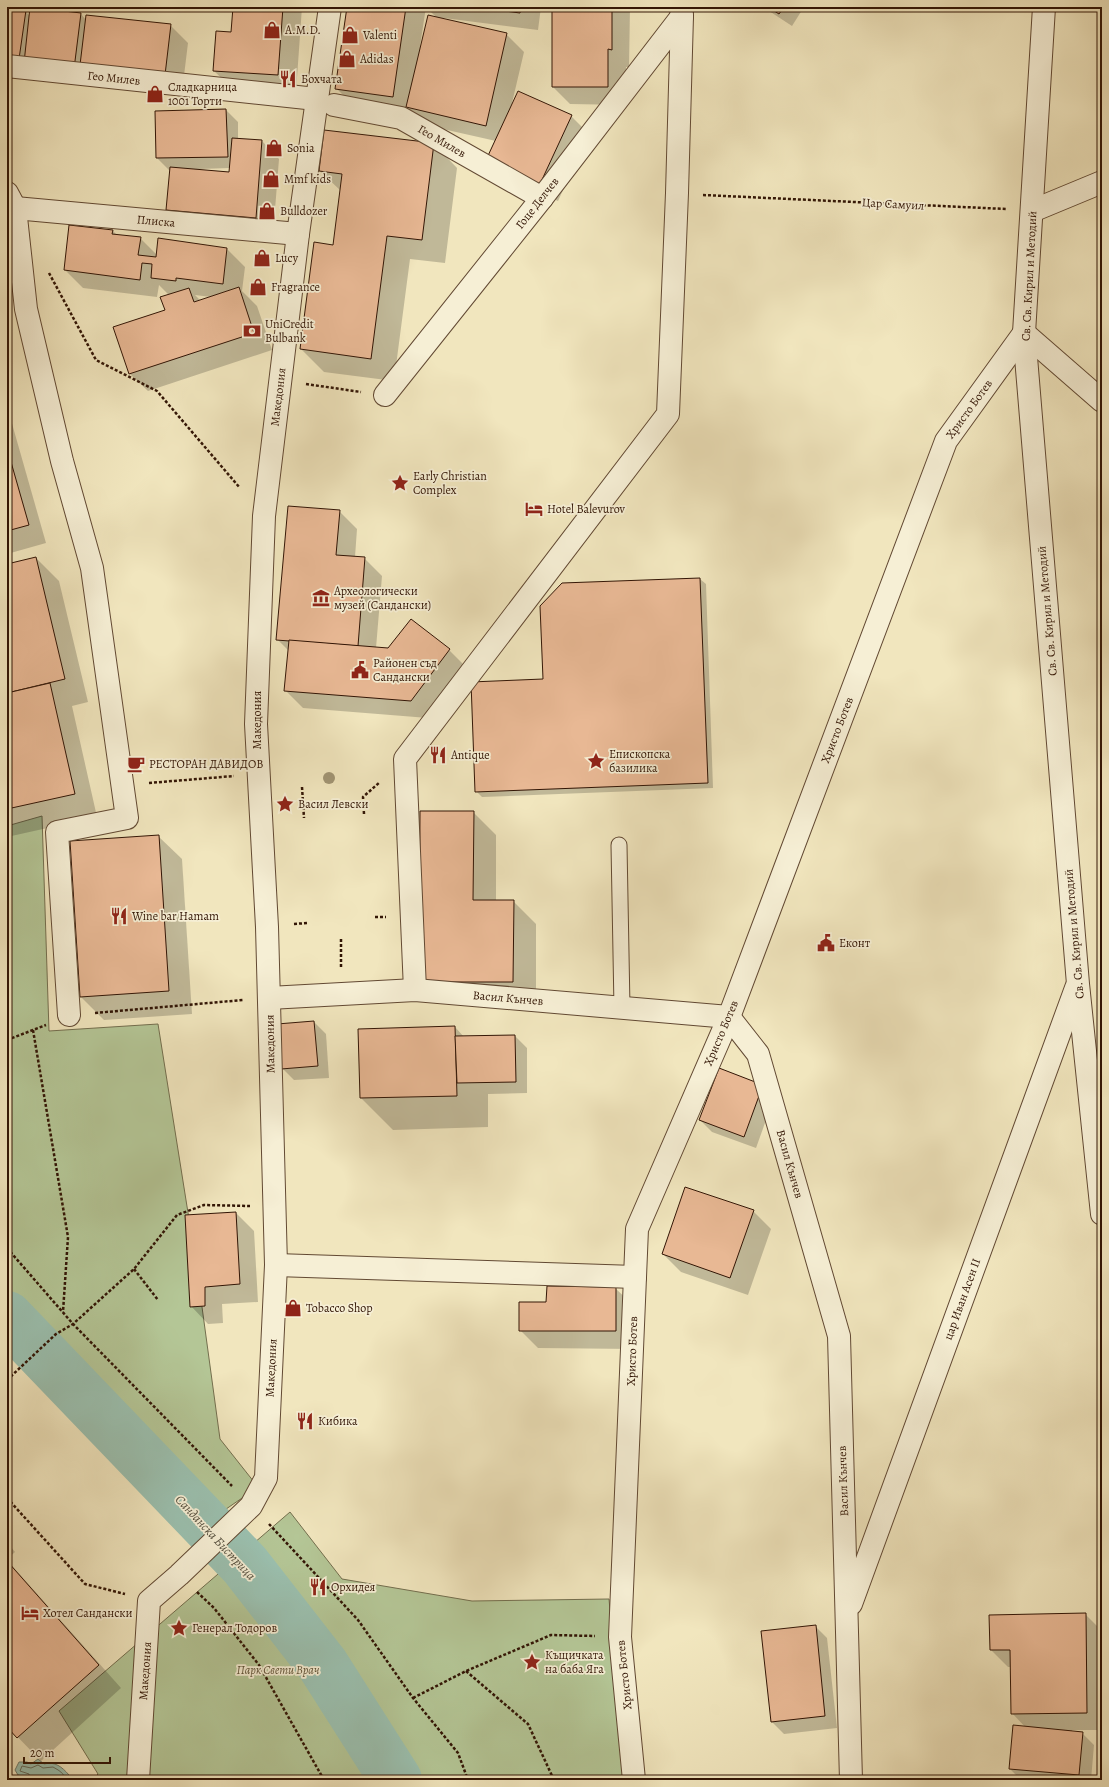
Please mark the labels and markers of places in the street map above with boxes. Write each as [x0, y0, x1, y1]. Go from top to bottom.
shop icon: A.M.D. [262, 20, 282, 40]
place label: A.M.D. [284, 22, 321, 38]
shop icon: Valenti [340, 25, 360, 45]
place label: Valenti [362, 27, 397, 43]
shop icon: Adidas [337, 49, 357, 69]
place label: Adidas [359, 51, 394, 67]
restaurant icon: Бохчата [278, 69, 298, 89]
place label: Бохчата [301, 71, 342, 87]
place label: Сладкарница 1001 Торти [168, 79, 237, 109]
shop icon: Сладкарница 1001 Торти [145, 84, 165, 104]
shop icon: Sonia [264, 138, 284, 158]
place label: Sonia [287, 140, 315, 156]
shop icon: Mmf kids [261, 169, 281, 189]
place label: Mmf kids [284, 171, 331, 187]
shop icon: Bulldozer [257, 201, 277, 221]
place label: Bulldozer [280, 203, 328, 219]
shop icon: Lucy [252, 248, 272, 268]
place label: Lucy [275, 250, 299, 266]
shop icon: Fragrance [248, 277, 268, 297]
place label: Fragrance [271, 279, 320, 295]
place label: UniCredit Bulbank [265, 316, 314, 346]
bank icon: UniCredit Bulbank [242, 321, 262, 341]
place label: Early Christian Complex [413, 468, 487, 498]
place icon: Early Christian Complex [390, 473, 410, 493]
hotel icon: Hotel Balevurov [524, 499, 544, 519]
place label: Hotel Balevurov [547, 501, 626, 517]
place label: Археологически музей (Сандански) [333, 583, 431, 613]
museum icon: Археологически музей (Сандански) [311, 588, 331, 608]
place label: Районен съд Сандански [373, 655, 437, 685]
public building icon: Районен съд Сандански [350, 660, 370, 680]
restaurant icon: Antique [428, 745, 448, 765]
place label: Епископска базилика [609, 746, 671, 776]
place label: Antique [450, 747, 490, 763]
place icon: Епископска базилика [586, 751, 606, 771]
cafe icon: РЕСТОРАН ДАВИДОВ [126, 754, 146, 774]
place label: РЕСТОРАН ДАВИДОВ [149, 756, 263, 772]
place icon: Васил Левски [275, 794, 295, 814]
place label: Васил Левски [298, 796, 368, 812]
restaurant icon: Wine bar Hamam [109, 906, 129, 926]
place label: Wine bar Hamam [131, 908, 219, 924]
public building icon: Еконт [816, 933, 836, 953]
place label: Еконт [839, 935, 871, 951]
shop icon: Tobacco Shop [283, 1298, 303, 1318]
place label: Tobacco Shop [306, 1300, 373, 1316]
restaurant icon: Кибика [295, 1411, 315, 1431]
place label: Кибика [318, 1413, 358, 1429]
restaurant icon: Орхидея [308, 1577, 328, 1597]
place label: Орхидея [331, 1579, 375, 1595]
hotel icon: Хотел Сандански [20, 1603, 40, 1623]
place label: Хотел Сандански [43, 1605, 133, 1621]
place icon: Генерал Тодоров [169, 1618, 189, 1638]
place label: Генерал Тодоров [192, 1620, 277, 1636]
place label: Къщичката на баба Яга [545, 1647, 604, 1677]
place icon: Къщичката на баба Яга [522, 1652, 542, 1672]

